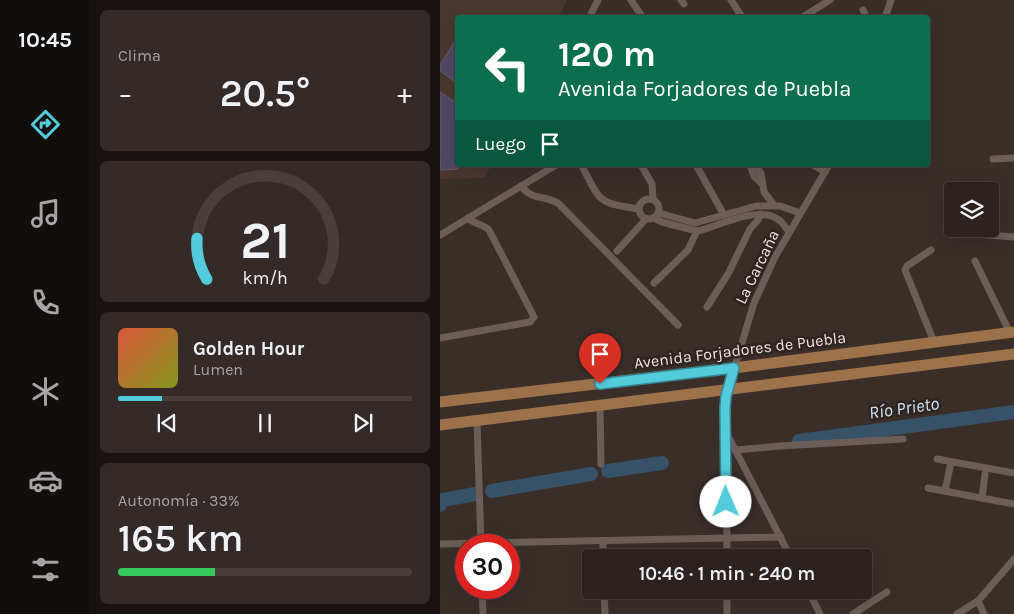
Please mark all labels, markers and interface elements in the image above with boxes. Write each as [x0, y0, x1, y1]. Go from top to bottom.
text: 10:45 [18, 27, 72, 53]
text: 120 m [558, 34, 656, 75]
icon: left [475, 35, 540, 100]
text: Clima [118, 46, 161, 65]
text: 20.5° [220, 71, 310, 116]
text: Avenida Forjadores de Puebla [558, 76, 851, 102]
text: − [118, 77, 133, 110]
text: + [397, 77, 412, 110]
icon: directions [28, 107, 63, 142]
icon: arrive [536, 130, 564, 158]
text: Luego [475, 133, 526, 155]
map controls [944, 182, 999, 237]
button: layers [944, 182, 999, 237]
icon: music [28, 196, 63, 231]
text: 21 [240, 210, 290, 271]
street label: La Carcaña [731, 227, 783, 307]
text: km/h [242, 268, 288, 289]
icon: phone [28, 285, 63, 320]
street label: Avenida Forjadores de Puebla [633, 328, 847, 372]
pin [579, 333, 621, 384]
text: Golden Hour [193, 338, 304, 360]
icon: arrive [586, 340, 614, 368]
text: Lumen [193, 360, 243, 379]
icon: climate [28, 374, 63, 409]
water label: Río Prieto [867, 392, 941, 424]
icon: previous [153, 409, 181, 437]
icon: pause [251, 409, 279, 437]
icon: next [349, 409, 377, 437]
icon: car [28, 463, 63, 498]
position arrow [699, 475, 751, 527]
text: Autonomía · 33% [118, 491, 240, 510]
text: 165 km [118, 516, 243, 561]
speed limit sign: 30 [455, 534, 520, 599]
icon: filters [28, 552, 63, 587]
text: 10:46 · 1 min · 240 m [639, 563, 815, 585]

